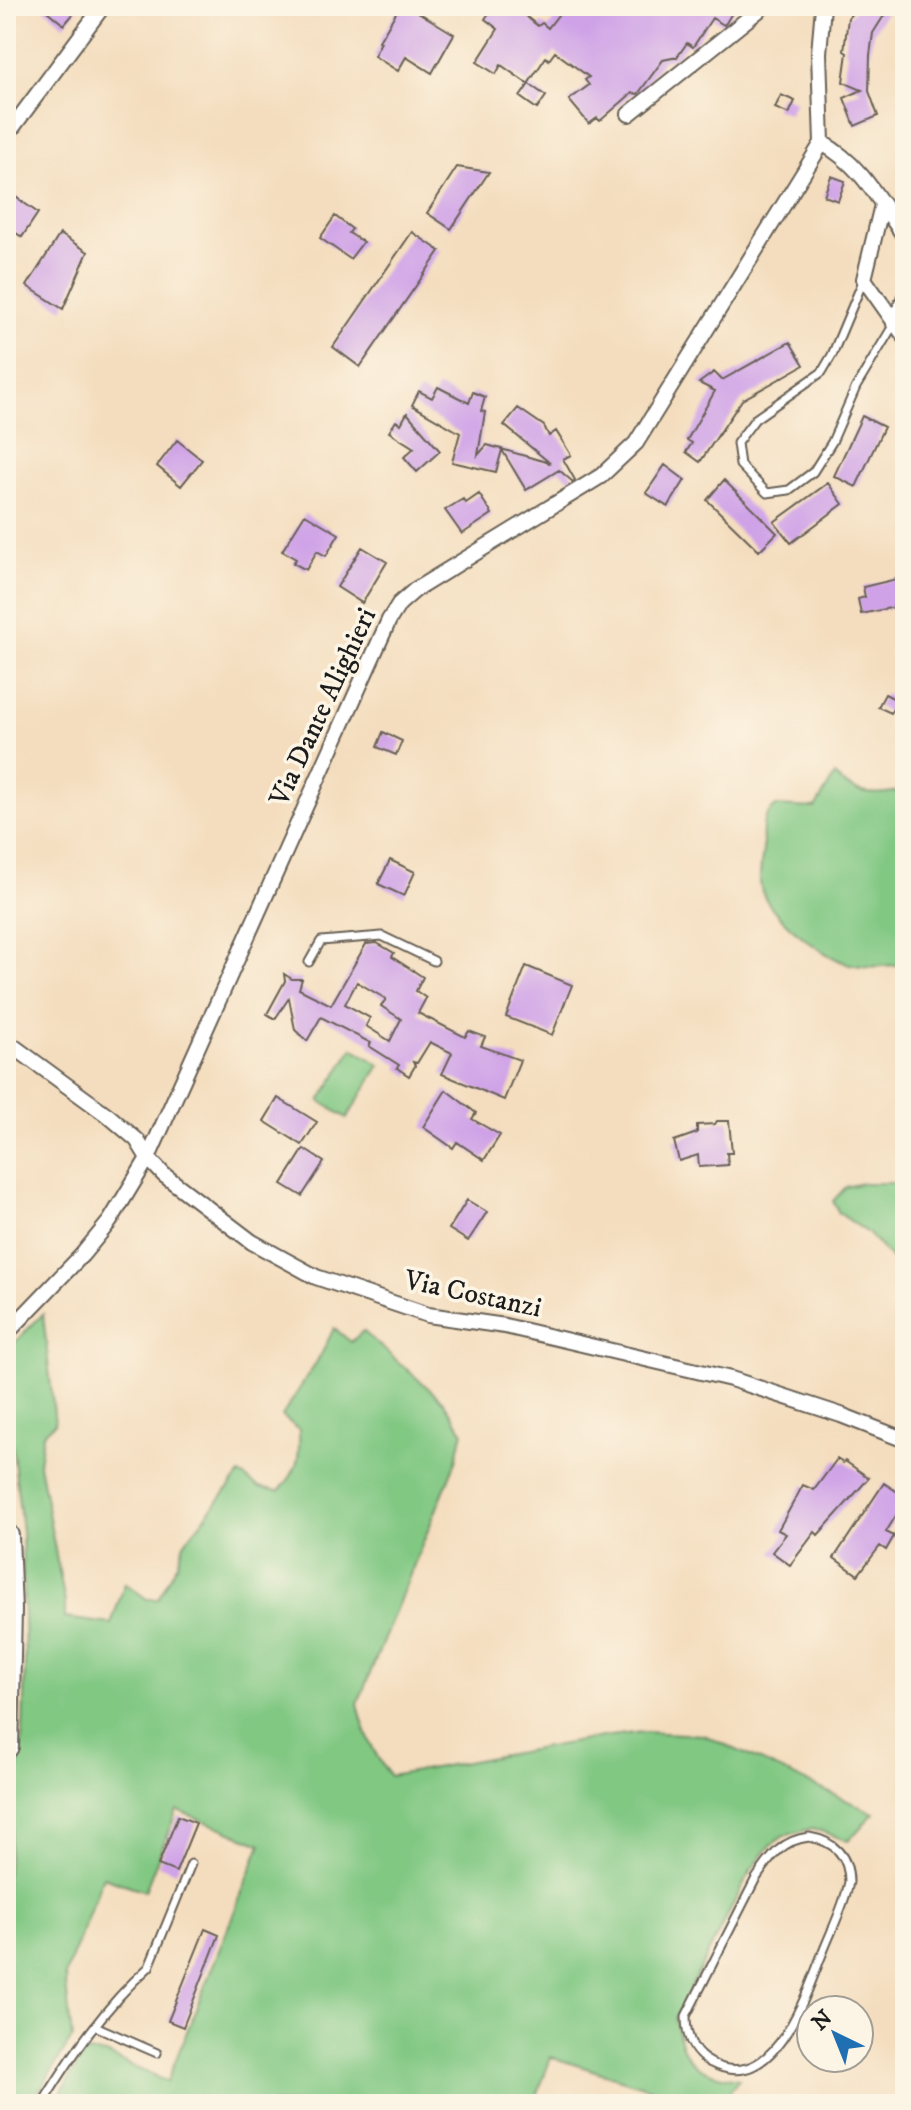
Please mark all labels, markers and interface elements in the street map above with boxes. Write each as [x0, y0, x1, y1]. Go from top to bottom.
street label: Via Dante Alighieri [261, 602, 384, 813]
street label: Via Costanzi [400, 1262, 545, 1326]
north arrow [795, 1994, 875, 2074]
text: N [807, 2004, 838, 2037]

